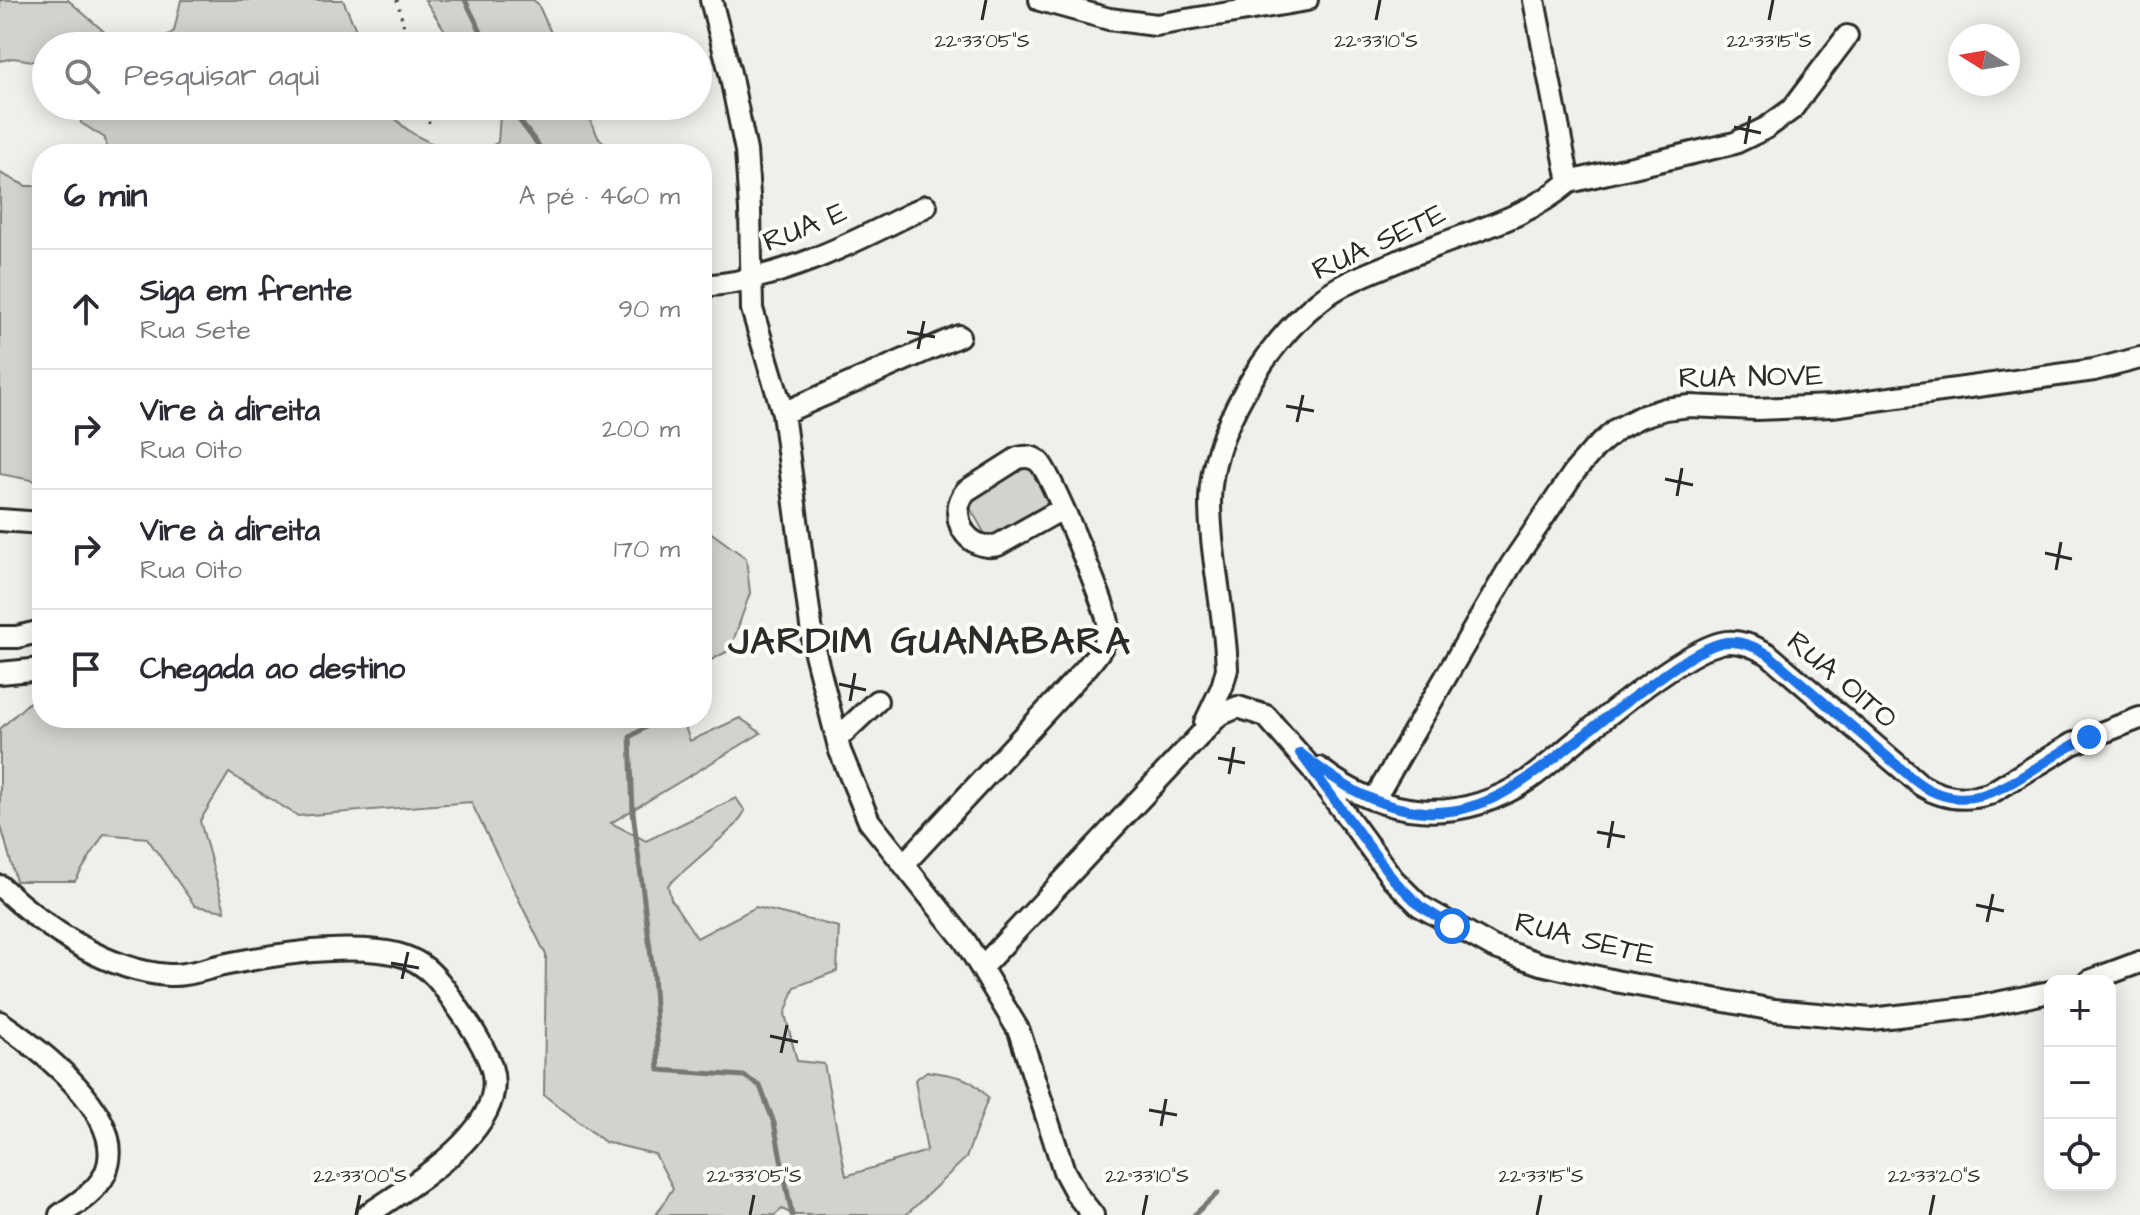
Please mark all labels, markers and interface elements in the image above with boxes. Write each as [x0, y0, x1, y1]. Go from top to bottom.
north arrow [1948, 24, 2020, 96]
text: 22°33'05"S [934, 27, 1030, 55]
text: 22°33'10"S [1334, 27, 1418, 55]
text: 22°33'15"S [1726, 27, 1812, 55]
search box [32, 32, 712, 120]
icon: search [60, 54, 104, 98]
text: Pesquisar aqui [124, 55, 319, 97]
text: 6 min [64, 172, 148, 220]
text: A pé · 460 m [519, 178, 680, 214]
street label: RUA E [757, 191, 854, 263]
street label: RUA SETE [1305, 193, 1453, 291]
text: Siga em frente [140, 270, 352, 312]
icon: ahead [64, 287, 108, 331]
text: 90 m [618, 291, 680, 327]
text: Rua Sete [140, 312, 251, 348]
street label: RUA NOVE [1678, 355, 1824, 399]
text: Vire à direita [140, 390, 320, 432]
icon: right [64, 407, 108, 451]
text: 200 m [602, 411, 680, 447]
text: Rua Oito [140, 432, 242, 468]
text: Vire à direita [140, 510, 320, 552]
icon: right [64, 527, 108, 571]
text: 170 m [614, 531, 680, 567]
text: Rua Oito [140, 552, 242, 588]
district label: JARDIM GUANABARA [727, 616, 1132, 668]
street label: RUA OITO [1778, 621, 1906, 739]
icon: arrive [64, 647, 108, 691]
text: Chegada ao destino [140, 648, 405, 690]
route end [2071, 719, 2107, 755]
street label: RUA SETE [1511, 901, 1660, 977]
route start [1434, 908, 1470, 944]
map controls [2044, 975, 2116, 1191]
button: + [2044, 975, 2116, 1047]
button: − [2044, 1047, 2116, 1119]
button: locate [2044, 1119, 2116, 1191]
text: 22°33'00"S [313, 1162, 407, 1190]
text: 22°33'05"S [706, 1162, 802, 1190]
text: 22°33'10"S [1105, 1162, 1189, 1190]
text: 22°33'15"S [1498, 1162, 1584, 1190]
text: 22°33'20"S [1888, 1162, 1980, 1190]

